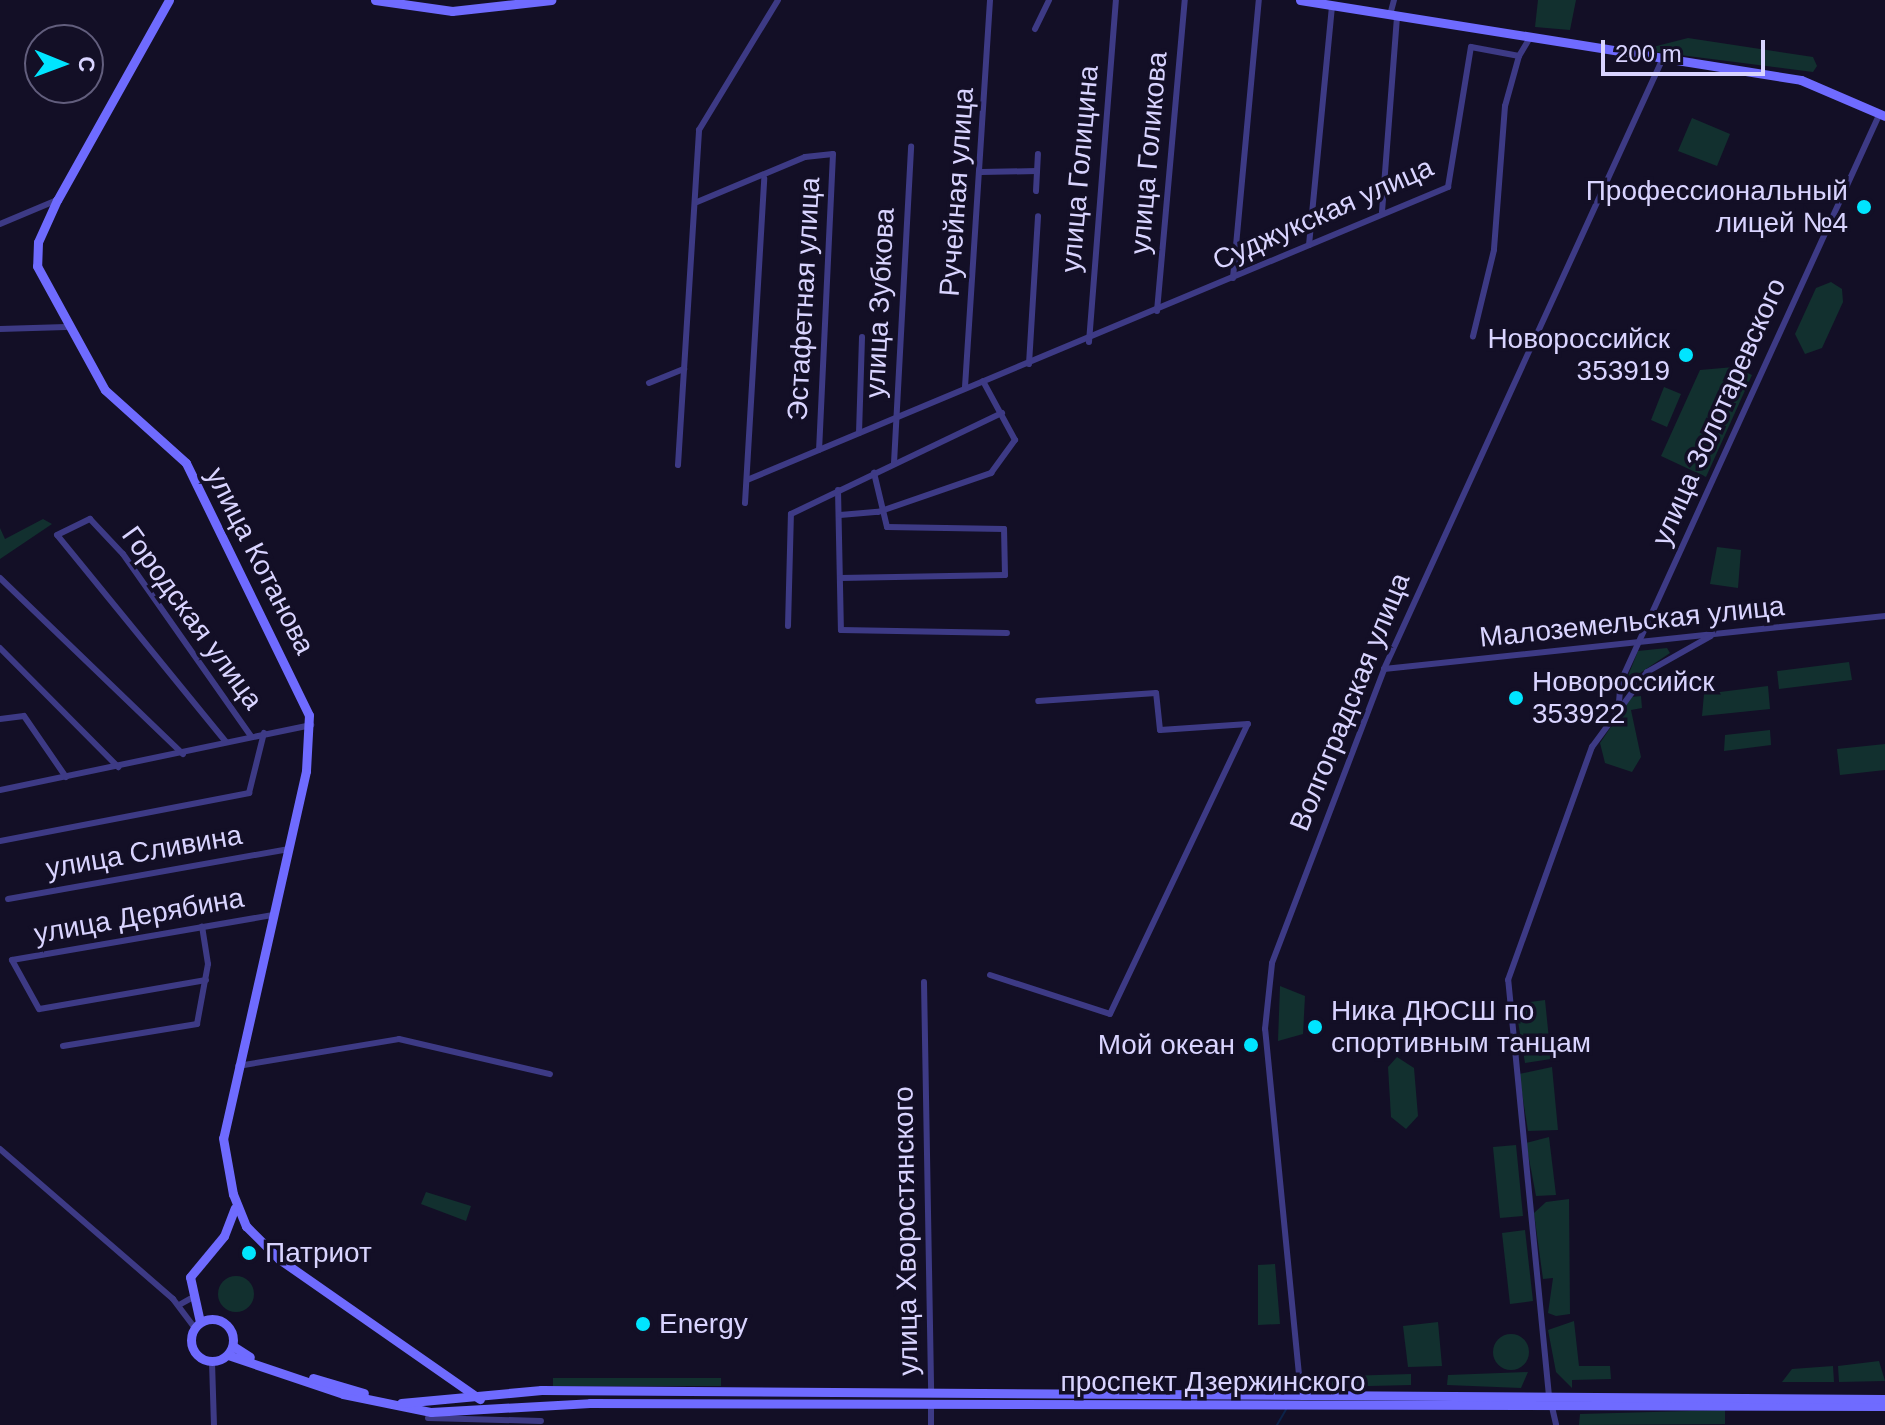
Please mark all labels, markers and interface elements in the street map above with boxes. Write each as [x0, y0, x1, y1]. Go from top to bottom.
north arrow [24, 24, 104, 104]
scale bar [1605, 24, 1769, 74]
text: 200 m [1615, 40, 1682, 67]
street label: улица Голикова [1123, 50, 1175, 256]
text: С [74, 56, 99, 73]
street label: улица Голицина [1054, 64, 1106, 274]
street label: Ручейная улица [933, 86, 981, 298]
street label: Суджукская улица [1208, 150, 1438, 278]
place label: Профессиональный лицей №4 [1586, 174, 1848, 240]
street label: Эстафетная улица [781, 176, 827, 422]
marker: Профессиональный лицей №4 [1855, 198, 1873, 216]
street label: улица Зубкова [858, 207, 902, 399]
street label: улица Золотаревского [1645, 273, 1793, 551]
place label: Новороссийск 353919 [1487, 322, 1670, 388]
marker: Новороссийск 353919 [1677, 346, 1695, 364]
street label: улица Котанова [198, 462, 322, 660]
street label: Городская улица [114, 520, 270, 716]
street label: Волгоградская улица [1283, 568, 1417, 836]
street label: Малоземельская улица [1478, 589, 1786, 655]
place label: Новороссийск 353922 [1532, 665, 1715, 731]
marker: Новороссийск 353922 [1507, 689, 1525, 707]
street label: улица Сливина [43, 818, 245, 886]
street label: улица Дерябина [31, 881, 247, 951]
place label: Ника ДЮСШ по спортивным танцам [1331, 994, 1591, 1060]
marker: Ника ДЮСШ по спортивным танцам [1306, 1018, 1324, 1036]
place label: Мой океан [1098, 1028, 1235, 1062]
marker: Мой океан [1242, 1036, 1260, 1054]
street label: улица Хворостянского [887, 1086, 925, 1376]
place label: Патриот [265, 1236, 372, 1270]
marker: Патриот [240, 1244, 258, 1262]
place label: Energy [659, 1307, 748, 1341]
marker: Energy [634, 1315, 652, 1333]
street label: проспект Дзержинского [1061, 1365, 1365, 1399]

